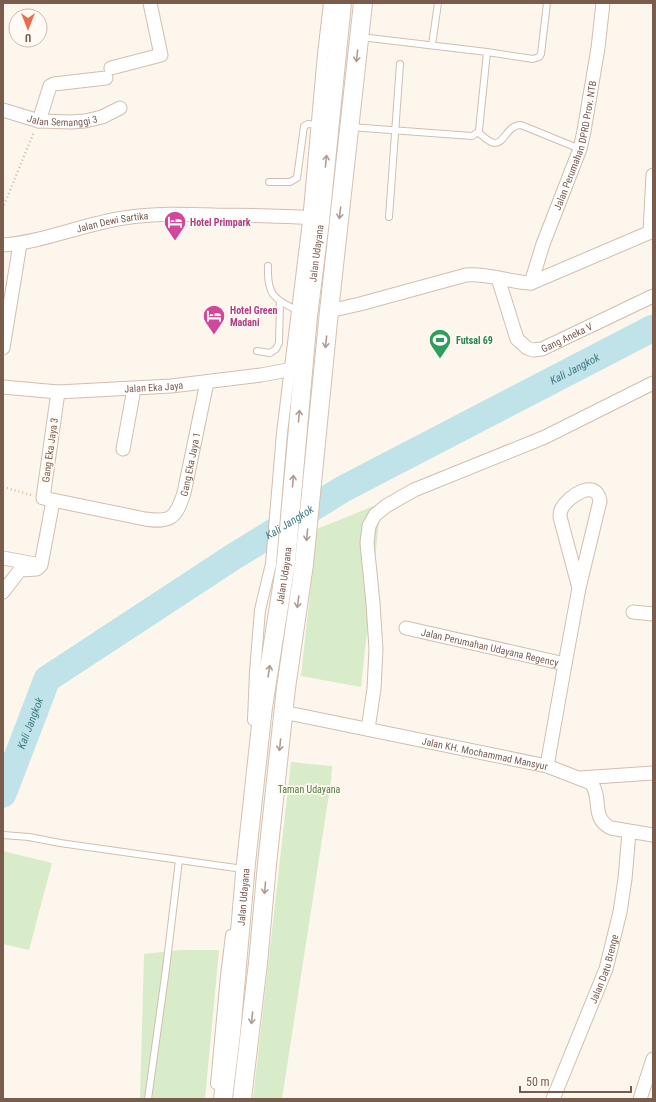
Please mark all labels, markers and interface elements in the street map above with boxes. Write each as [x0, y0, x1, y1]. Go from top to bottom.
north arrow [8, 8, 48, 48]
text: U [25, 31, 31, 44]
one-way arrow [354, 49, 361, 62]
street label: Jalan Perumahan DPRD Prov. NTB [551, 80, 598, 212]
street label: Jalan Semanggi 3 [26, 112, 98, 128]
one-way arrow [323, 155, 330, 168]
one-way arrow [336, 206, 344, 219]
hotel icon: Hotel Primpark [162, 209, 188, 242]
street label: Jalan Dewi Sartika [75, 210, 149, 234]
place label: Hotel Primpark [190, 217, 251, 228]
street label: Jalan Udayana [307, 224, 325, 283]
hotel icon: Hotel Green Madani [201, 303, 227, 336]
place label: Hotel Green Madani [230, 305, 277, 328]
street label: Gang Aneka V [539, 320, 594, 354]
sports icon: Futsal 69 [427, 327, 453, 360]
one-way arrow [323, 335, 330, 348]
place label: Futsal 69 [456, 335, 493, 346]
water label: Kali Jangkok [548, 350, 602, 387]
street label: Jalan Eka Jaya [124, 379, 184, 394]
one-way arrow [296, 410, 303, 423]
street label: Gang Eka Jaya 3 [40, 417, 60, 483]
street label: Gang Eka Jaya 1 [178, 431, 202, 498]
one-way arrow [290, 475, 297, 488]
water label: Kali Jangkok [263, 502, 316, 542]
one-way arrow [303, 528, 310, 541]
street label: Jalan Udayana [274, 546, 293, 605]
one-way arrow [294, 595, 302, 608]
street label: Jalan Perumahan Udayana Regency [420, 626, 560, 668]
one-way arrow [265, 665, 273, 678]
water label: Kali Jangkok [14, 695, 46, 751]
street label: Jalan KH. Mochammad Mansyur [421, 735, 549, 772]
one-way arrow [276, 738, 283, 751]
park label: Taman Udayana [278, 784, 341, 795]
street label: Jalan Udayana [235, 868, 251, 926]
one-way arrow [261, 881, 269, 894]
street label: Jalan Datu Brenge [587, 933, 620, 1005]
one-way arrow [248, 1011, 256, 1024]
scale bar [520, 1068, 631, 1094]
text: 50 m [526, 1075, 550, 1089]

